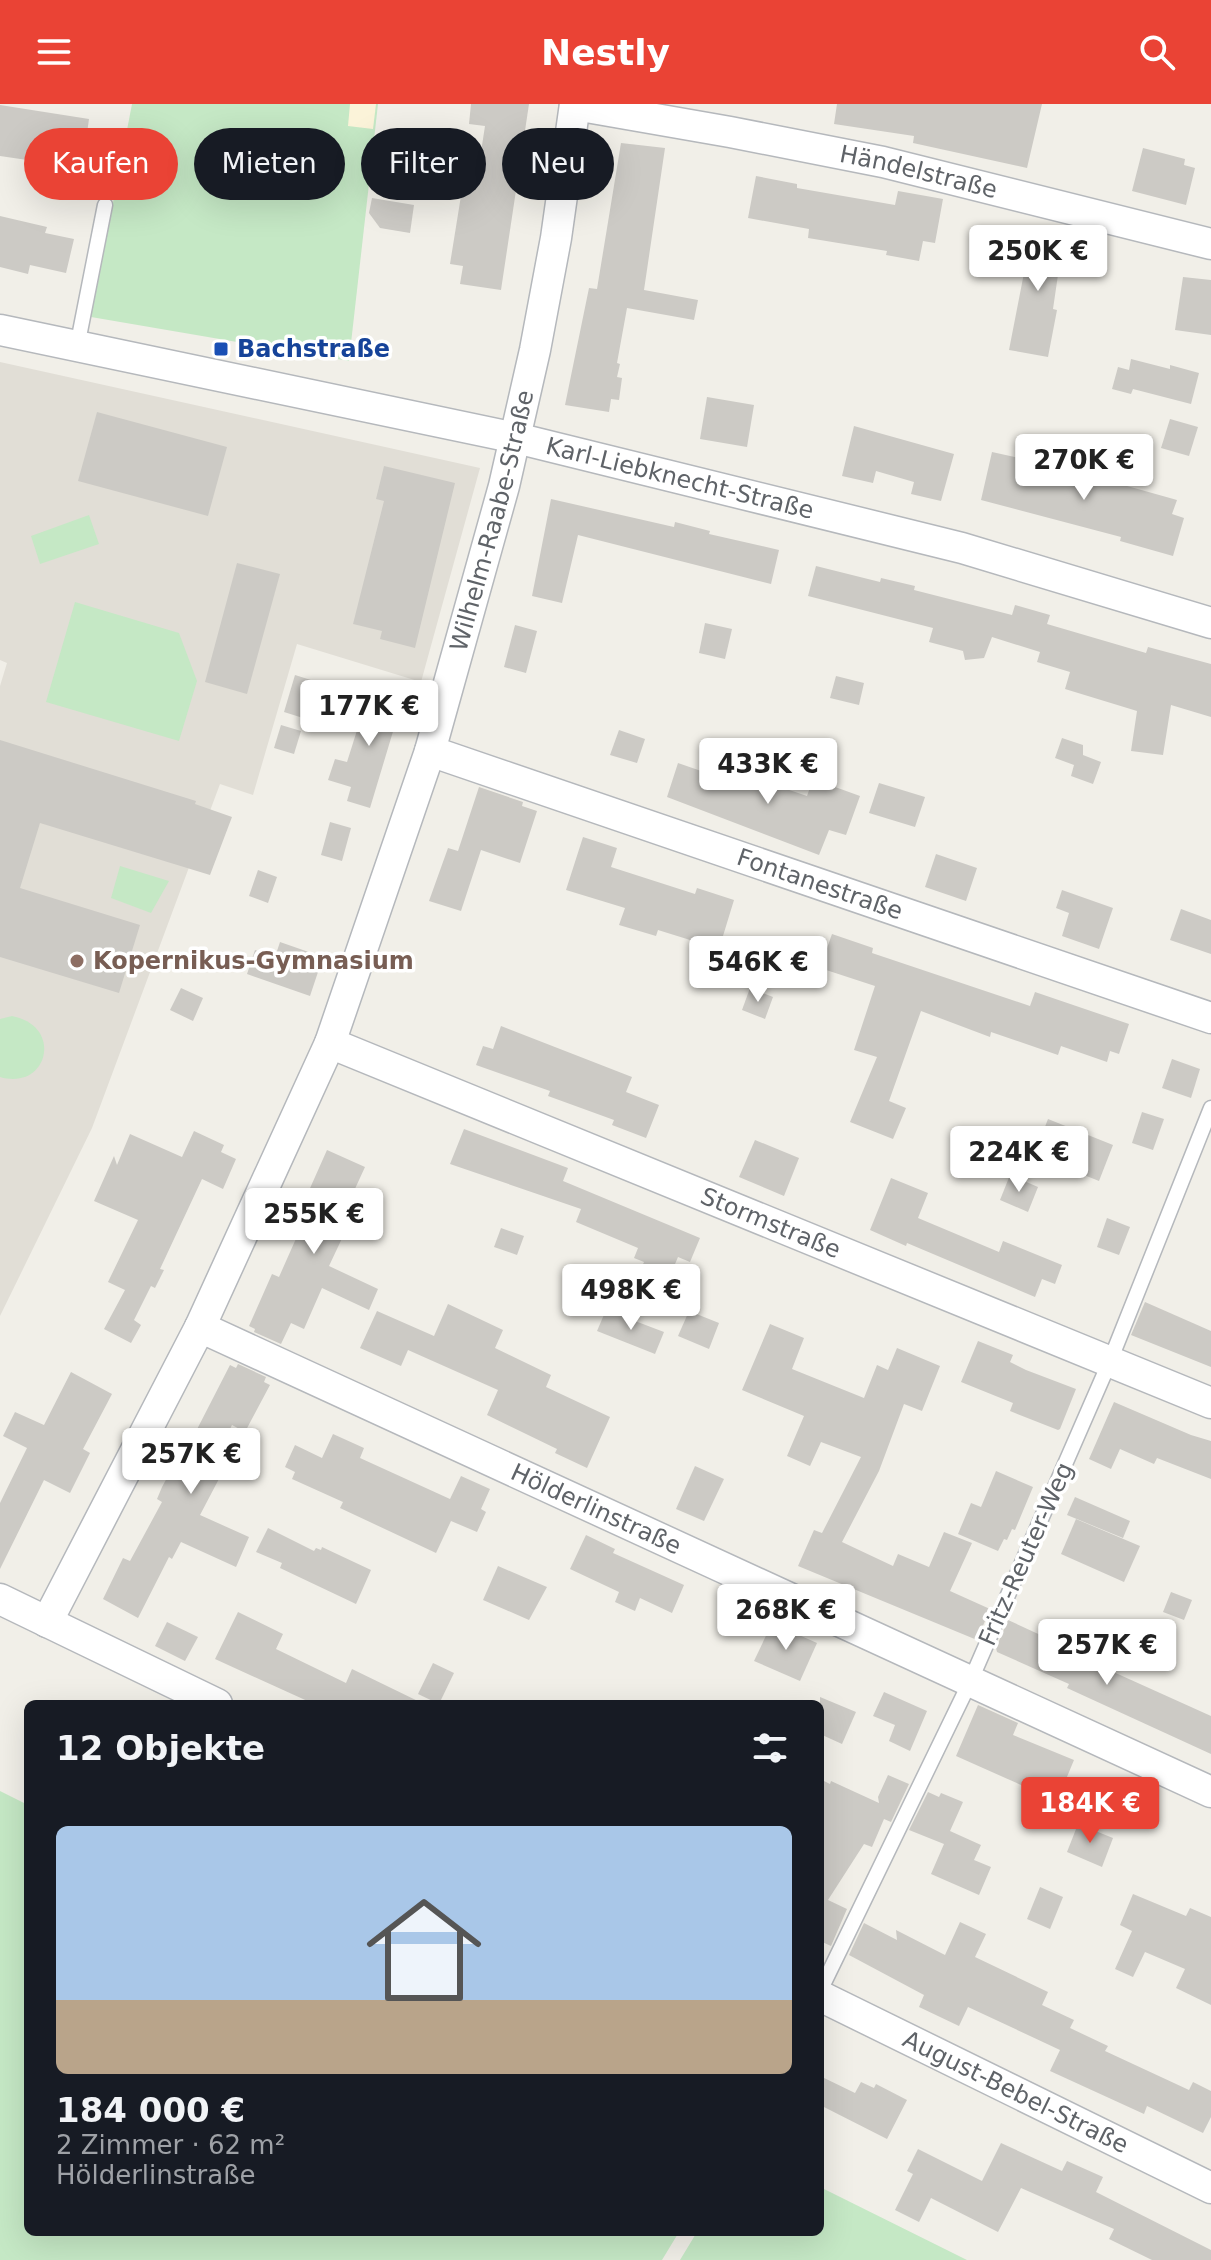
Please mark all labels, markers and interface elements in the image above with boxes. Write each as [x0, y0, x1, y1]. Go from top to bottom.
icon: menu [32, 30, 76, 74]
icon: search [1135, 30, 1179, 74]
text: Nestly [541, 32, 670, 73]
chip: Kaufen [24, 128, 178, 200]
chip: Mieten [194, 128, 345, 200]
chip: Filter [361, 128, 486, 200]
chip: Neu [502, 128, 614, 200]
street label: Händelstraße [837, 140, 1000, 204]
pin: 250K € [973, 225, 1103, 293]
text: 250K € [987, 236, 1089, 266]
place label: Bachstraße [237, 335, 390, 363]
marker: Bachstraße [212, 340, 230, 358]
street label: Wilhelm-Raabe-Straße [445, 387, 539, 654]
street label: Karl-Liebknecht-Straße [543, 432, 817, 525]
pin: 270K € [1019, 434, 1149, 502]
text: 270K € [1033, 445, 1135, 475]
pin: 177K € [304, 680, 434, 748]
text: 177K € [318, 691, 420, 721]
pin: 433K € [703, 738, 833, 806]
text: 433K € [717, 749, 819, 779]
street label: Fontanestraße [733, 843, 906, 926]
pin: 546K € [693, 936, 823, 1004]
place label: Kopernikus-Gymnasium [93, 947, 414, 975]
text: 546K € [707, 947, 809, 977]
marker: Kopernikus-Gymnasium [68, 952, 86, 970]
pin: 224K € [954, 1126, 1084, 1194]
text: 224K € [968, 1137, 1070, 1167]
street label: Stormstraße [697, 1182, 845, 1264]
pin: 255K € [249, 1188, 379, 1256]
text: 255K € [263, 1199, 365, 1229]
pin: 498K € [566, 1264, 696, 1332]
text: 498K € [580, 1275, 682, 1305]
pin: 257K € [126, 1428, 256, 1496]
text: 257K € [140, 1439, 242, 1469]
street label: Hölderlinstraße [507, 1458, 686, 1560]
street label: Fritz-Reuter-Weg [973, 1458, 1079, 1650]
pin: 268K € [721, 1584, 851, 1652]
text: 268K € [735, 1595, 837, 1625]
pin: 257K € [1042, 1619, 1172, 1687]
text: 257K € [1056, 1630, 1158, 1660]
icon: filters [748, 1726, 792, 1770]
text: 12 Objekte [56, 1728, 265, 1768]
pin: 184K € [1025, 1777, 1155, 1845]
text: 184K € [1039, 1788, 1141, 1818]
icon: home [352, 1878, 496, 2022]
street label: August-Bebel-Straße [898, 2025, 1133, 2159]
text: 184 000 € [56, 2090, 245, 2130]
text: 2 Zimmer · 62 m² [56, 2130, 285, 2160]
text: Hölderlinstraße [56, 2160, 256, 2190]

